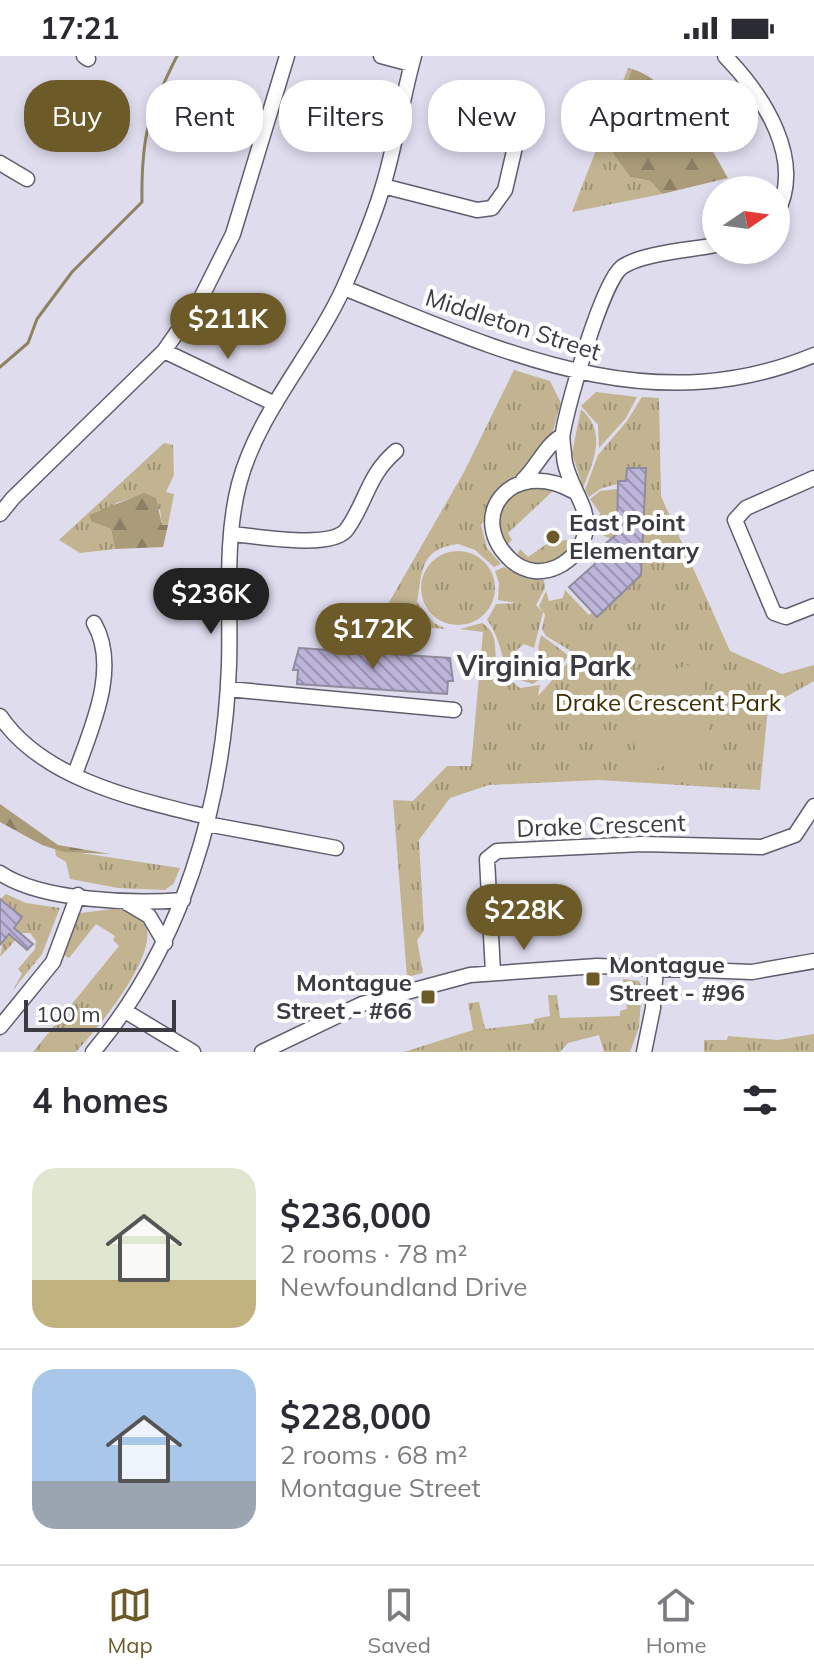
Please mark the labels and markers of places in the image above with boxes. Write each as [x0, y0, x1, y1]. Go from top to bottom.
pin: $211K [172, 293, 284, 361]
place label: East Point Elementary [569, 507, 700, 565]
marker: East Point Elementary [544, 528, 562, 546]
pin: $236K [155, 568, 267, 636]
pin: $172K [317, 603, 429, 671]
pin: $228K [468, 884, 580, 952]
place label: Montague Street - #96 [609, 949, 745, 1007]
place label: Montague Street - #66 [276, 967, 412, 1025]
marker: Montague Street - #96 [584, 970, 602, 988]
marker: Montague Street - #66 [419, 988, 437, 1006]

